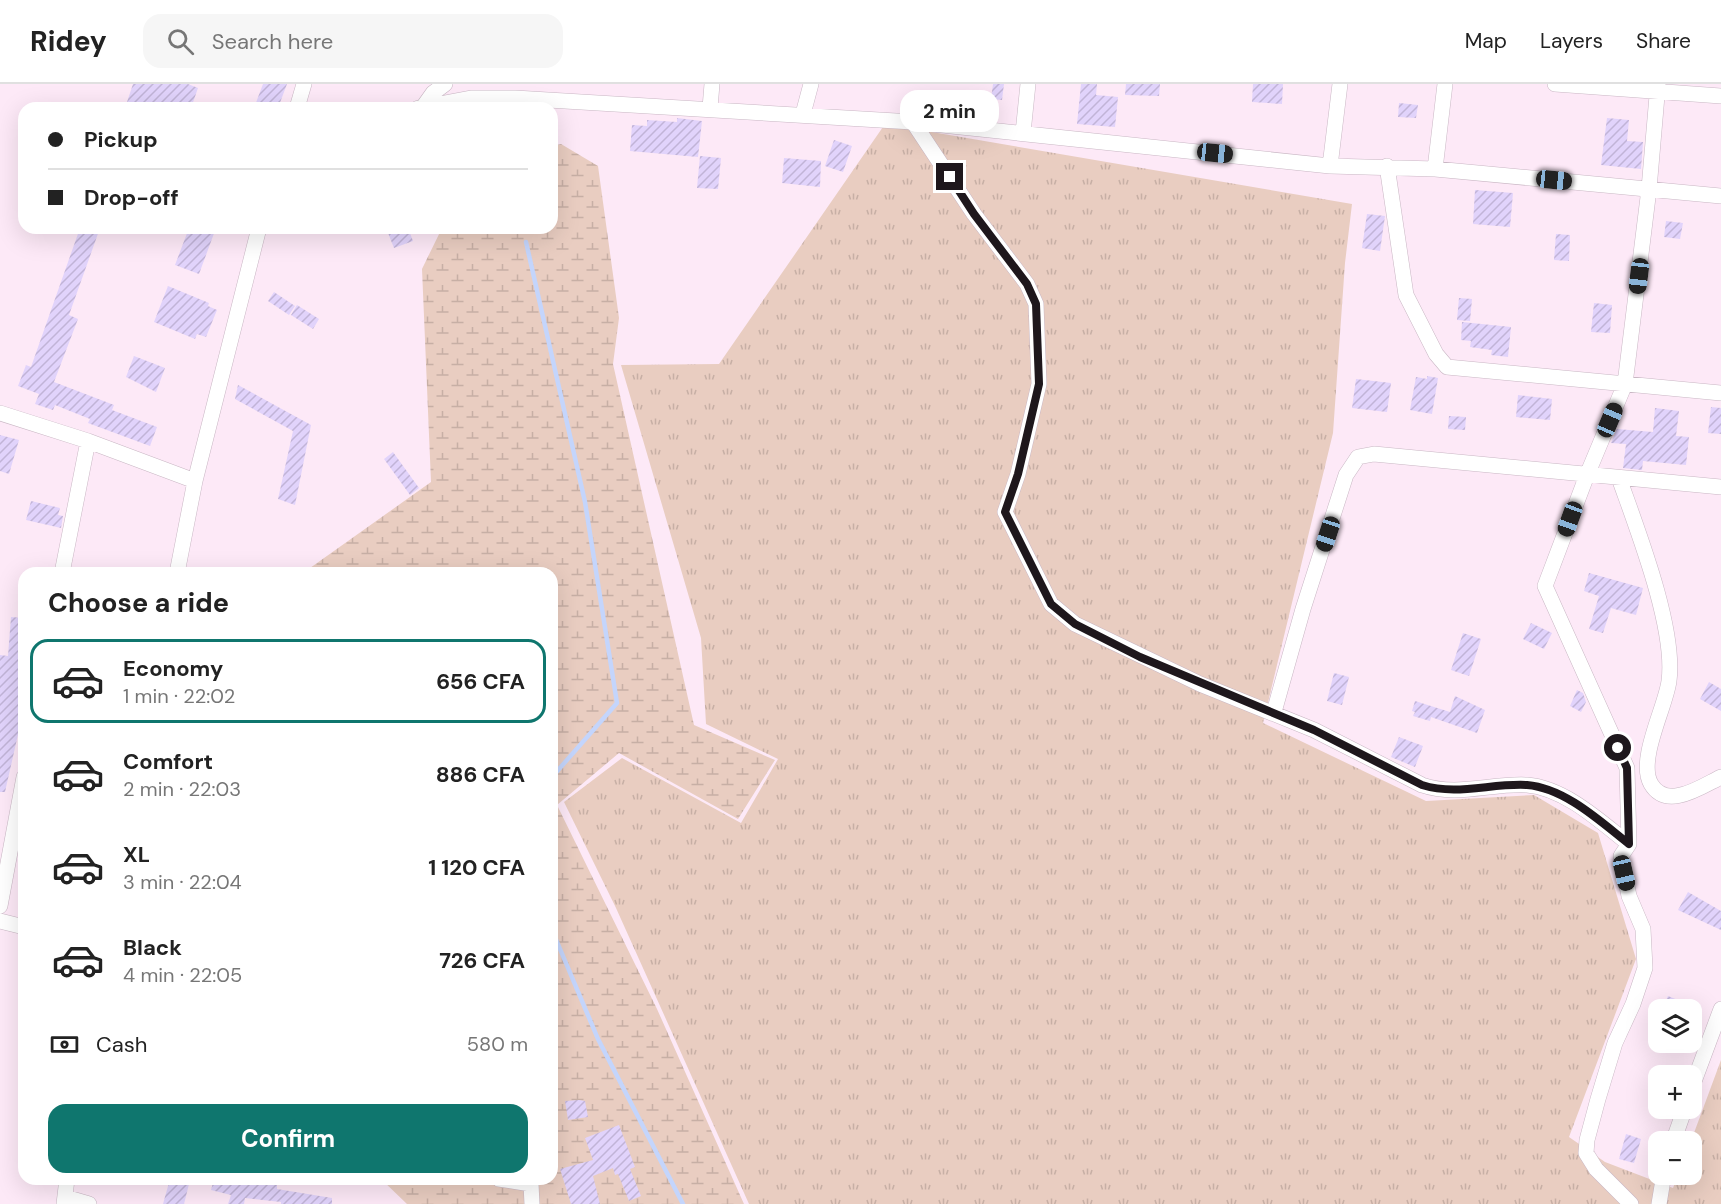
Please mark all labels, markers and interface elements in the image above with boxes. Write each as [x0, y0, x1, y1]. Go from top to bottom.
search box [143, 14, 563, 68]
text: Ridey [30, 23, 107, 60]
icon: search [164, 25, 197, 58]
text: Search here [212, 27, 333, 56]
text: Map [1465, 27, 1507, 55]
text: Layers [1540, 27, 1603, 55]
text: Share [1636, 27, 1691, 55]
callout: 2 min [900, 90, 1000, 132]
text: 2 min [923, 98, 976, 124]
text: Pickup [84, 125, 158, 154]
car [1196, 142, 1234, 164]
route end [936, 163, 963, 190]
car [1535, 169, 1573, 191]
text: Drop-off [84, 183, 179, 212]
car [1628, 257, 1650, 295]
car [1595, 400, 1625, 440]
car [1555, 499, 1585, 539]
car [1314, 514, 1342, 554]
text: Choose a ride [48, 585, 229, 620]
icon: car [51, 654, 105, 708]
text: Economy [123, 654, 223, 683]
text: 656 CFA [436, 667, 525, 696]
text: 1 min · 22:02 [123, 683, 235, 709]
route start [1604, 734, 1631, 761]
icon: car [51, 747, 105, 801]
text: Comfort [123, 747, 213, 776]
text: 886 CFA [436, 760, 525, 789]
text: 2 min · 22:03 [123, 776, 241, 802]
icon: car [51, 840, 105, 894]
text: XL [123, 840, 150, 869]
text: 1 120 CFA [428, 853, 525, 882]
car [1611, 853, 1637, 893]
text: 3 min · 22:04 [123, 869, 242, 895]
icon: car [51, 933, 105, 987]
text: Black [123, 933, 182, 962]
text: 726 CFA [439, 946, 525, 975]
text: 4 min · 22:05 [123, 962, 242, 988]
map controls [1648, 999, 1702, 1185]
button: layers [1648, 999, 1702, 1053]
icon: cash [48, 1028, 81, 1061]
text: Cash [96, 1030, 147, 1059]
text: 580 m [467, 1031, 528, 1057]
button: + [1648, 1065, 1702, 1119]
button: Confirm [48, 1104, 528, 1173]
button: − [1648, 1131, 1702, 1185]

